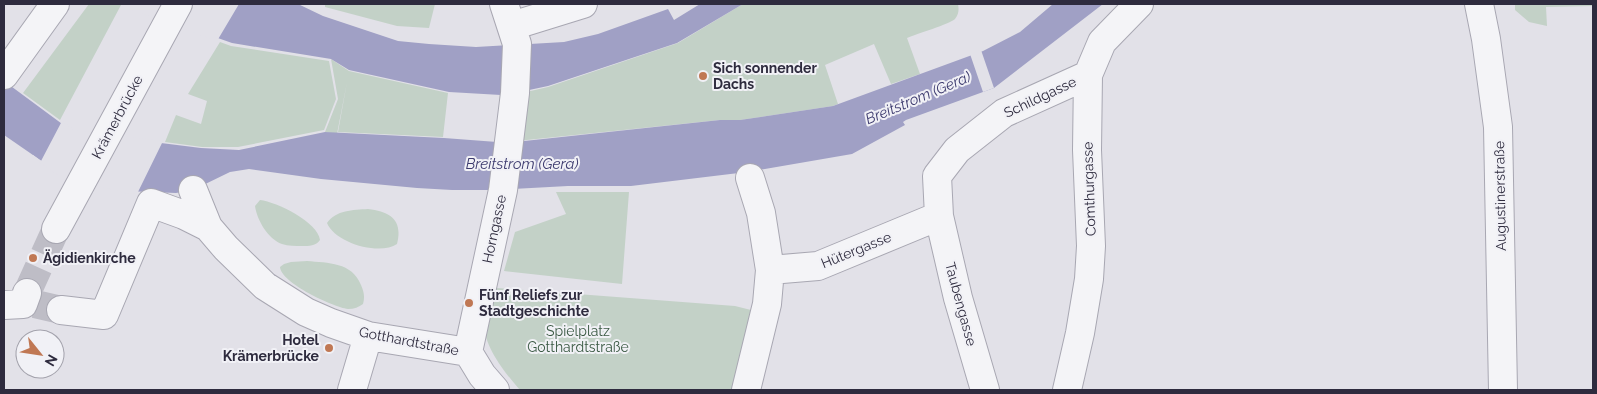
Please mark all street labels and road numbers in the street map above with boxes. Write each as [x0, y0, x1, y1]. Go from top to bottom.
street label: Krämerbrücke [88, 72, 146, 162]
street label: Schildgasse [1001, 73, 1079, 121]
street label: Comthurgasse [1079, 141, 1099, 237]
street label: Augustinerstraße [1491, 141, 1509, 251]
street label: Horngasse [479, 193, 509, 265]
street label: Hütergasse [819, 229, 893, 271]
street label: Taubengasse [942, 260, 980, 348]
street label: Gotthardtstraße [358, 323, 460, 359]

